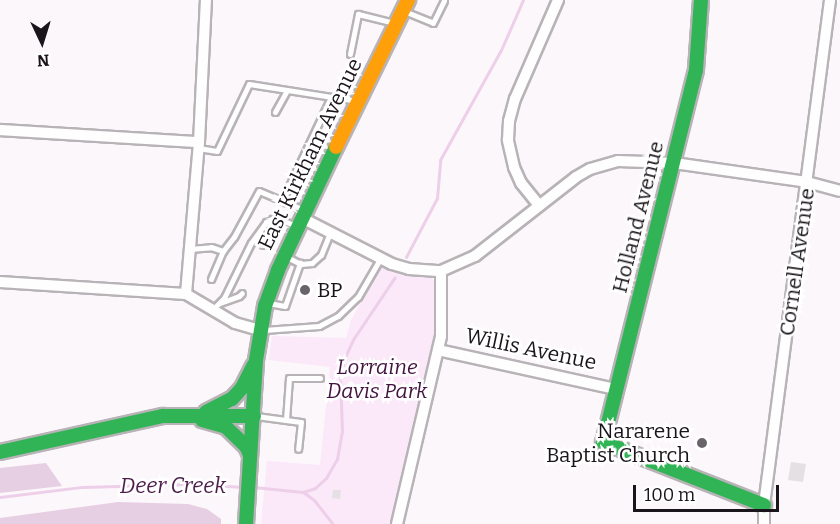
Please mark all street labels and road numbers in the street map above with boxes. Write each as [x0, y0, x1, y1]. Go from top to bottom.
street label: East Kirkham Avenue [253, 54, 367, 254]
street label: Holland Avenue [607, 139, 669, 295]
street label: Cornell Avenue [774, 186, 820, 338]
street label: Willis Avenue [463, 323, 599, 375]

